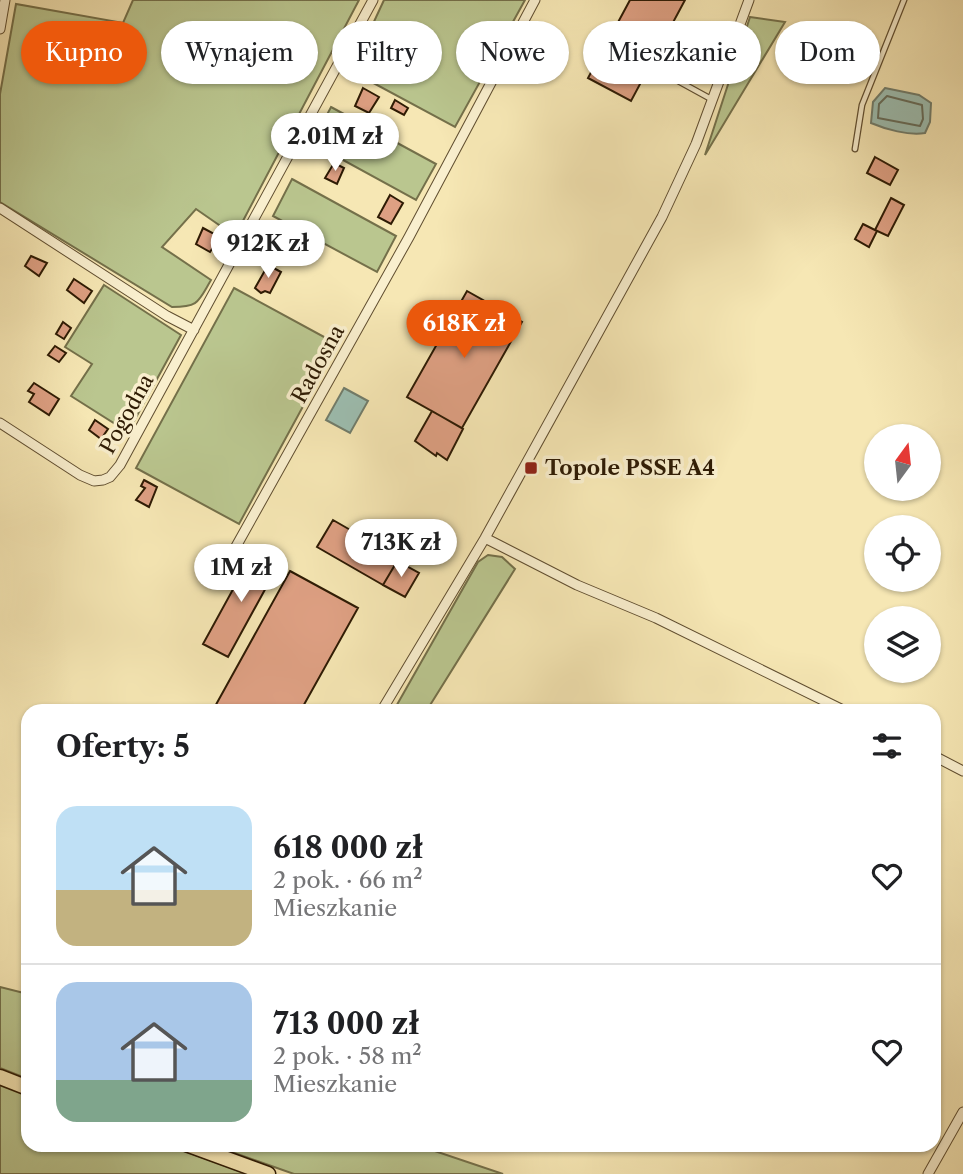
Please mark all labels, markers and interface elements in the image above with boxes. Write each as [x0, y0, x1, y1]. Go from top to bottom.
chip: Kupno [21, 21, 147, 84]
chip: Wynajem [161, 21, 318, 84]
chip: Filtry [332, 21, 442, 84]
chip: Nowe [456, 21, 569, 84]
chip: Mieszkanie [583, 21, 761, 84]
chip: Dom [775, 21, 880, 84]
pin: 2.01M zł [263, 114, 407, 173]
text: 2.01M zł [287, 122, 383, 150]
pin: 912K zł [203, 220, 333, 280]
text: 912K zł [227, 229, 309, 257]
pin: 618K zł [399, 300, 529, 360]
text: 618K zł [422, 309, 506, 337]
street label: Radosna [286, 320, 350, 407]
street label: Pogodna [95, 369, 159, 458]
north arrow [864, 424, 942, 500]
map controls [864, 424, 941, 683]
place label: Topole PSSE A4 [545, 455, 715, 480]
marker: Topole PSSE A4 [523, 460, 539, 476]
button: locate [864, 515, 941, 592]
pin: 713K zł [336, 520, 466, 579]
text: 713K zł [361, 528, 441, 556]
pin: 1M zł [192, 544, 290, 604]
text: 1M zł [210, 553, 272, 581]
button: layers [864, 606, 941, 683]
icon: filters [868, 727, 906, 765]
text: Oferty: 5 [56, 728, 190, 765]
text: 618 000 zł [273, 829, 423, 866]
icon: home [112, 834, 196, 918]
icon: heart [868, 857, 906, 895]
text: 2 pok. · 66 m² [273, 866, 423, 894]
text: Mieszkanie [273, 894, 397, 922]
text: 713 000 zł [273, 1005, 419, 1042]
icon: home [112, 1010, 196, 1094]
icon: heart [868, 1033, 906, 1071]
text: 2 pok. · 58 m² [273, 1042, 422, 1070]
text: Mieszkanie [273, 1070, 397, 1098]

